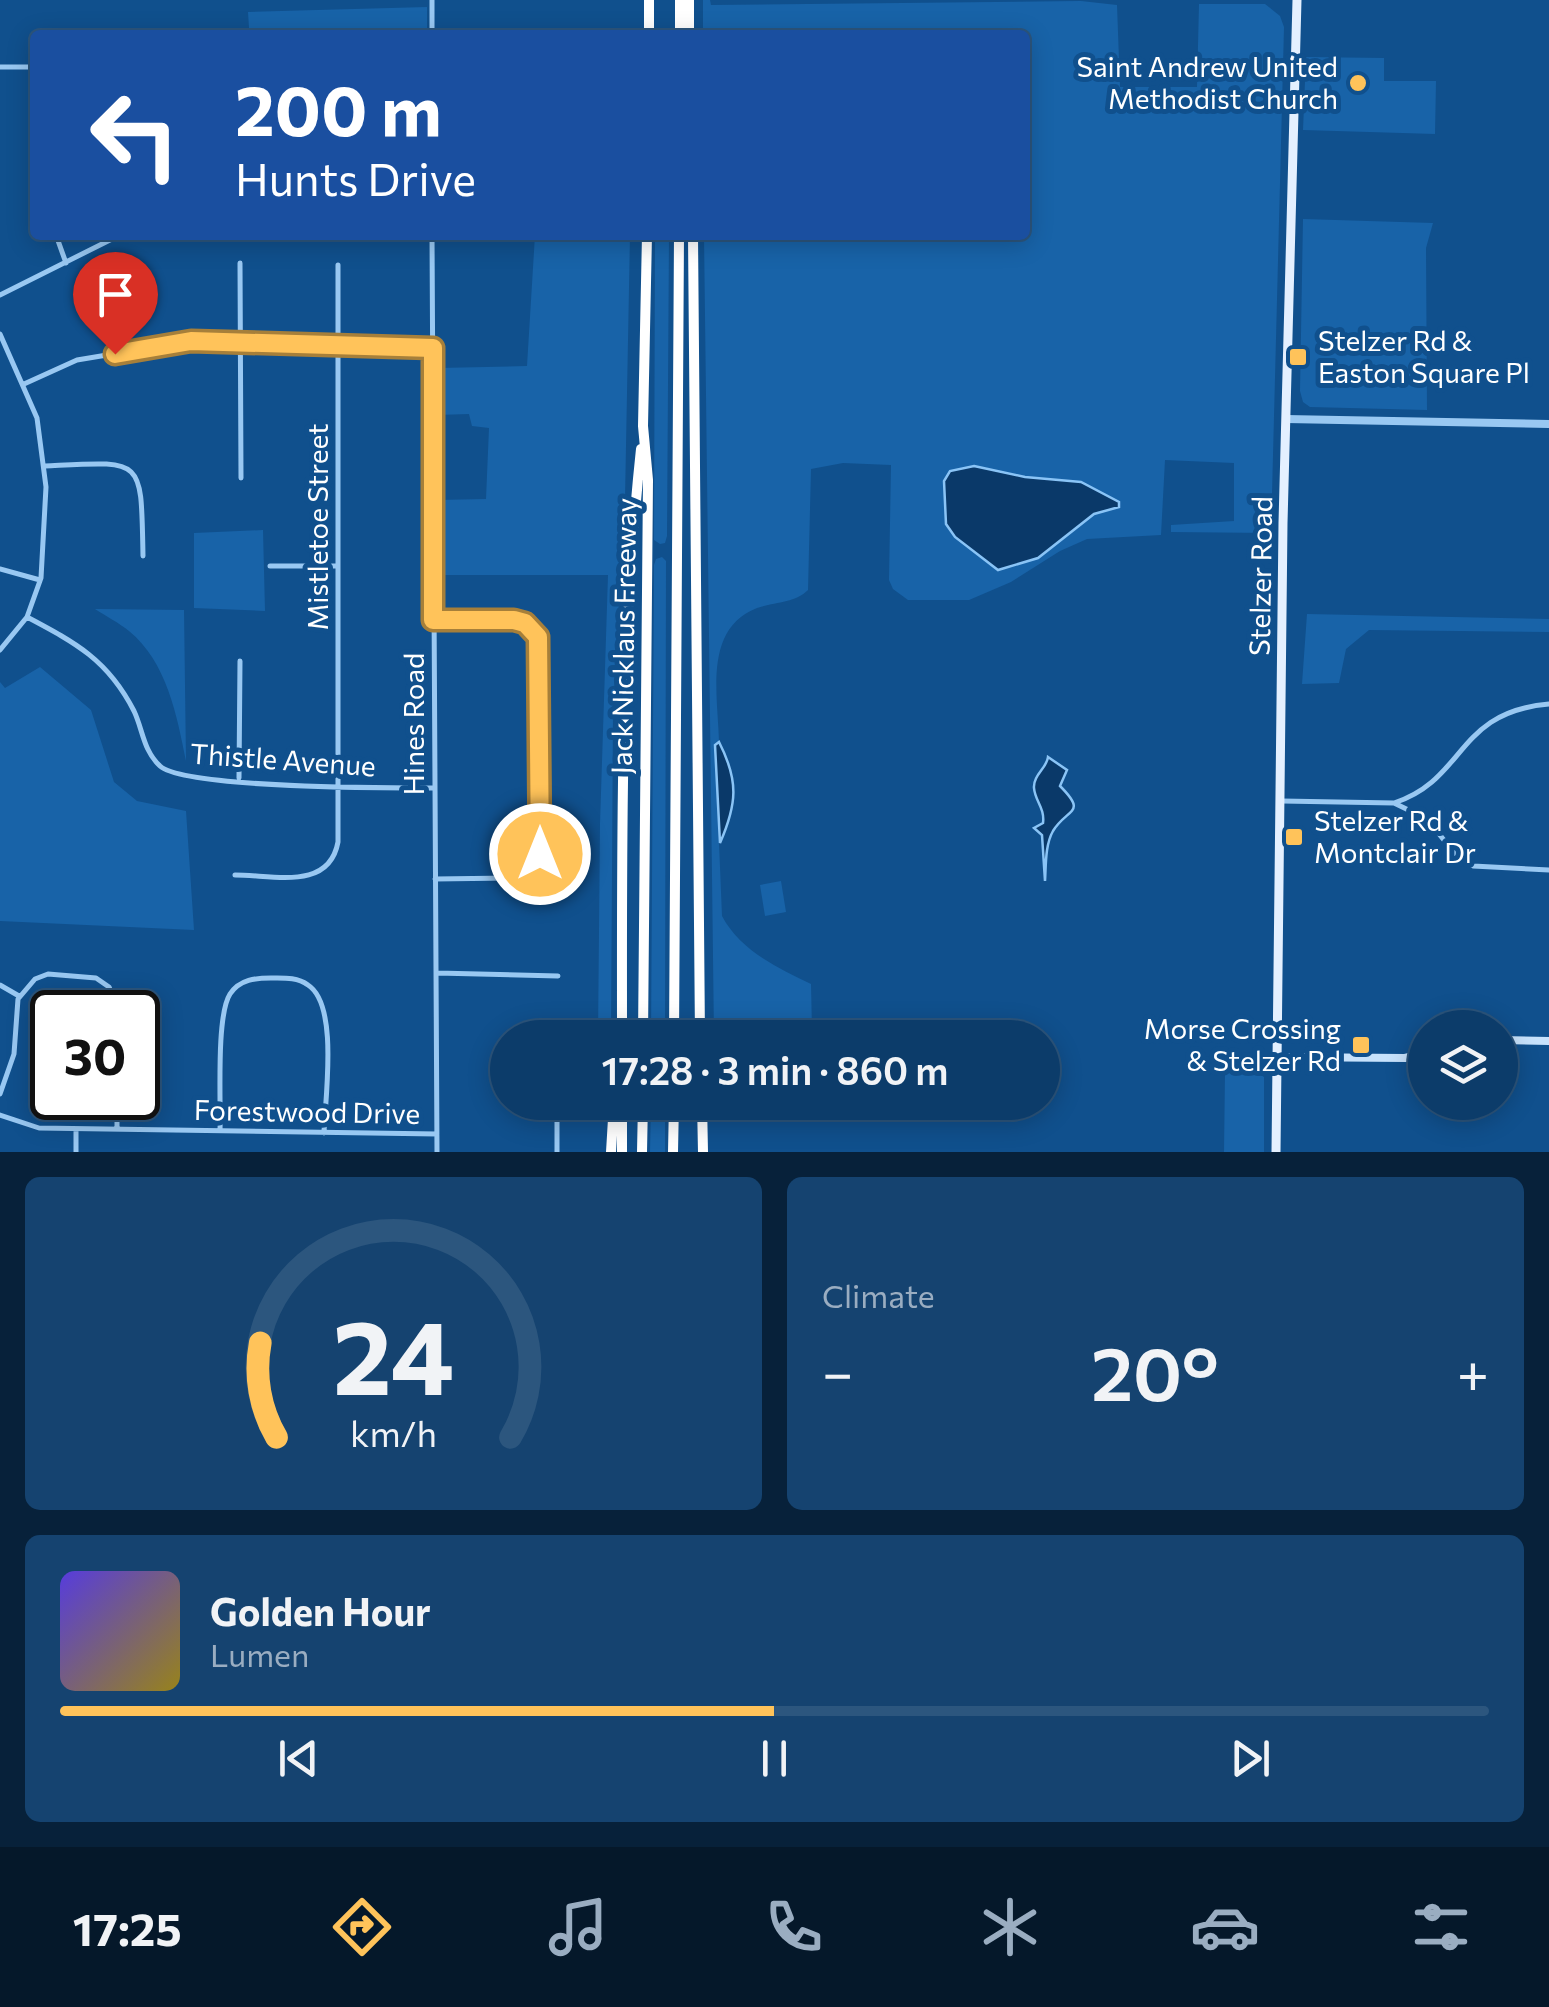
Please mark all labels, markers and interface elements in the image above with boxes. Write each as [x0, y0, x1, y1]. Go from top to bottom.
place label: Saint Andrew United Methodist Church [1077, 49, 1338, 115]
text: 200 m [235, 65, 442, 150]
icon: left [70, 70, 200, 200]
marker: Saint Andrew United Methodist Church [1347, 72, 1369, 94]
text: Hunts Drive [235, 150, 476, 205]
pin [73, 252, 158, 355]
icon: arrive [88, 267, 143, 322]
place label: Stelzer Rd & Easton Square Pl [1318, 323, 1530, 389]
marker: Stelzer Rd & Easton Square Pl [1287, 346, 1309, 368]
street label: Mistletoe Street [300, 423, 334, 631]
street label: Stelzer Road [1242, 496, 1278, 656]
street label: Jack Nicklaus Freeway [604, 497, 642, 775]
street label: Hines Road [396, 653, 430, 795]
street label: Thistle Avenue [189, 736, 377, 782]
position arrow [488, 802, 592, 906]
place label: Stelzer Rd & Montclair Dr [1314, 803, 1476, 869]
marker: Stelzer Rd & Montclair Dr [1283, 826, 1305, 848]
speed limit sign: 30 [30, 990, 160, 1120]
map controls [1408, 1010, 1518, 1120]
button: layers [1408, 1010, 1518, 1120]
place label: Morse Crossing & Stelzer Rd [1144, 1011, 1341, 1077]
marker: Morse Crossing & Stelzer Rd [1350, 1034, 1372, 1056]
text: 17:28 · 3 min · 860 m [602, 1046, 949, 1093]
street label: Forestwood Drive [194, 1092, 420, 1130]
text: Climate [822, 1275, 935, 1315]
text: 24 [333, 1289, 454, 1416]
text: 20° [1091, 1325, 1219, 1416]
text: − [822, 1337, 853, 1404]
text: + [1457, 1337, 1489, 1404]
text: km/h [350, 1411, 437, 1454]
text: Golden Hour [210, 1587, 431, 1634]
text: Lumen [210, 1634, 309, 1674]
icon: previous [271, 1731, 326, 1786]
icon: pause [747, 1731, 802, 1786]
icon: next [1223, 1731, 1278, 1786]
icon: directions [327, 1892, 397, 1962]
icon: music [543, 1892, 613, 1962]
icon: phone [759, 1892, 829, 1962]
icon: climate [975, 1892, 1045, 1962]
icon: car [1190, 1892, 1260, 1962]
icon: filters [1406, 1892, 1476, 1962]
text: 17:25 [73, 1900, 182, 1955]

